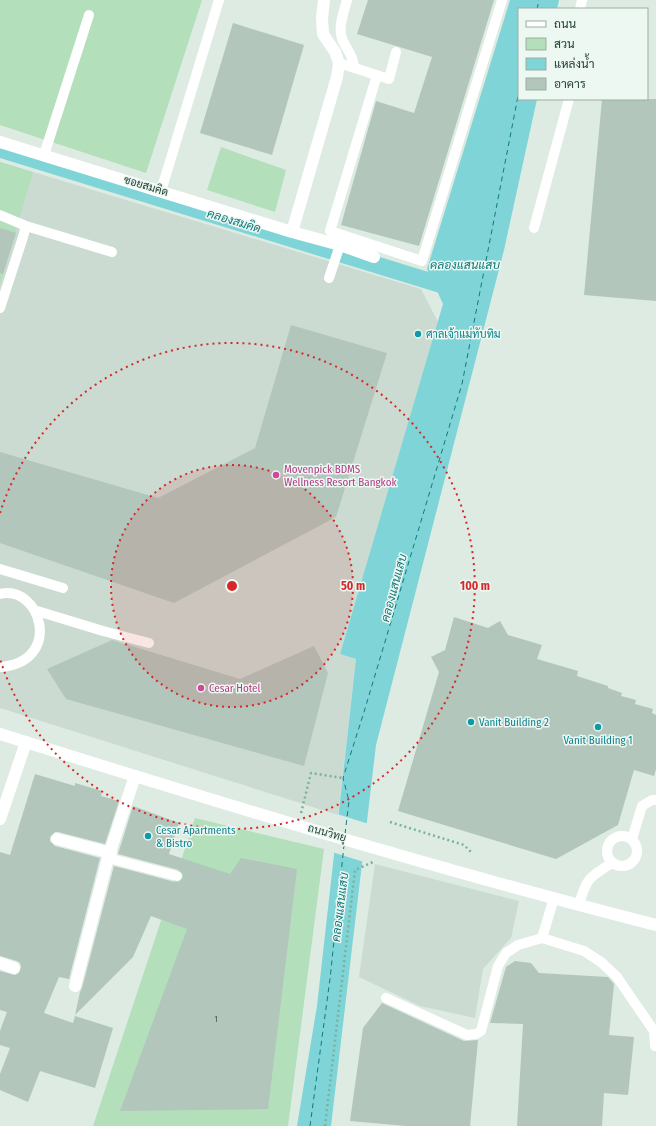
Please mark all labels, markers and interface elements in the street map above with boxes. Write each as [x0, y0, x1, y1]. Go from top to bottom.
legend [518, 8, 648, 100]
text: ถนน [554, 17, 577, 31]
text: สวน [554, 37, 575, 51]
text: แหล่งน้ำ [554, 53, 594, 71]
text: อาคาร [554, 77, 586, 91]
street label: ซอยสมคิด [122, 173, 170, 199]
water label: คลองสมคิด [205, 206, 263, 236]
water label: คลองแสนแสบ [430, 258, 500, 272]
place label: ศาลเจ้าแม่ทับทิม [426, 327, 501, 341]
marker: ศาลเจ้าแม่ทับทิม [413, 329, 423, 339]
place label: Movenpick BDMS Wellness Resort Bangkok [284, 463, 397, 489]
marker: Movenpick BDMS Wellness Resort Bangkok [271, 470, 281, 480]
water label: คลองแสนแสบ [378, 552, 410, 624]
centre of rings [225, 579, 239, 593]
text: 50 m [341, 579, 365, 593]
text: 100 m [460, 579, 490, 593]
place label: Cesar Hotel [209, 682, 261, 695]
marker: Cesar Hotel [196, 683, 206, 693]
place label: Vanit Building 2 [479, 716, 549, 729]
marker: Vanit Building 2 [466, 717, 476, 727]
marker: Vanit Building 1 [593, 722, 603, 732]
place label: Vanit Building 1 [563, 734, 633, 747]
street label: ถนนวิทยุ [306, 821, 348, 847]
place label: Cesar Apartments & Bistro [156, 824, 236, 850]
marker: Cesar Apartments & Bistro [143, 831, 153, 841]
water label: คลองแสนแสบ [329, 871, 351, 943]
house number: 1 [214, 1014, 218, 1024]

